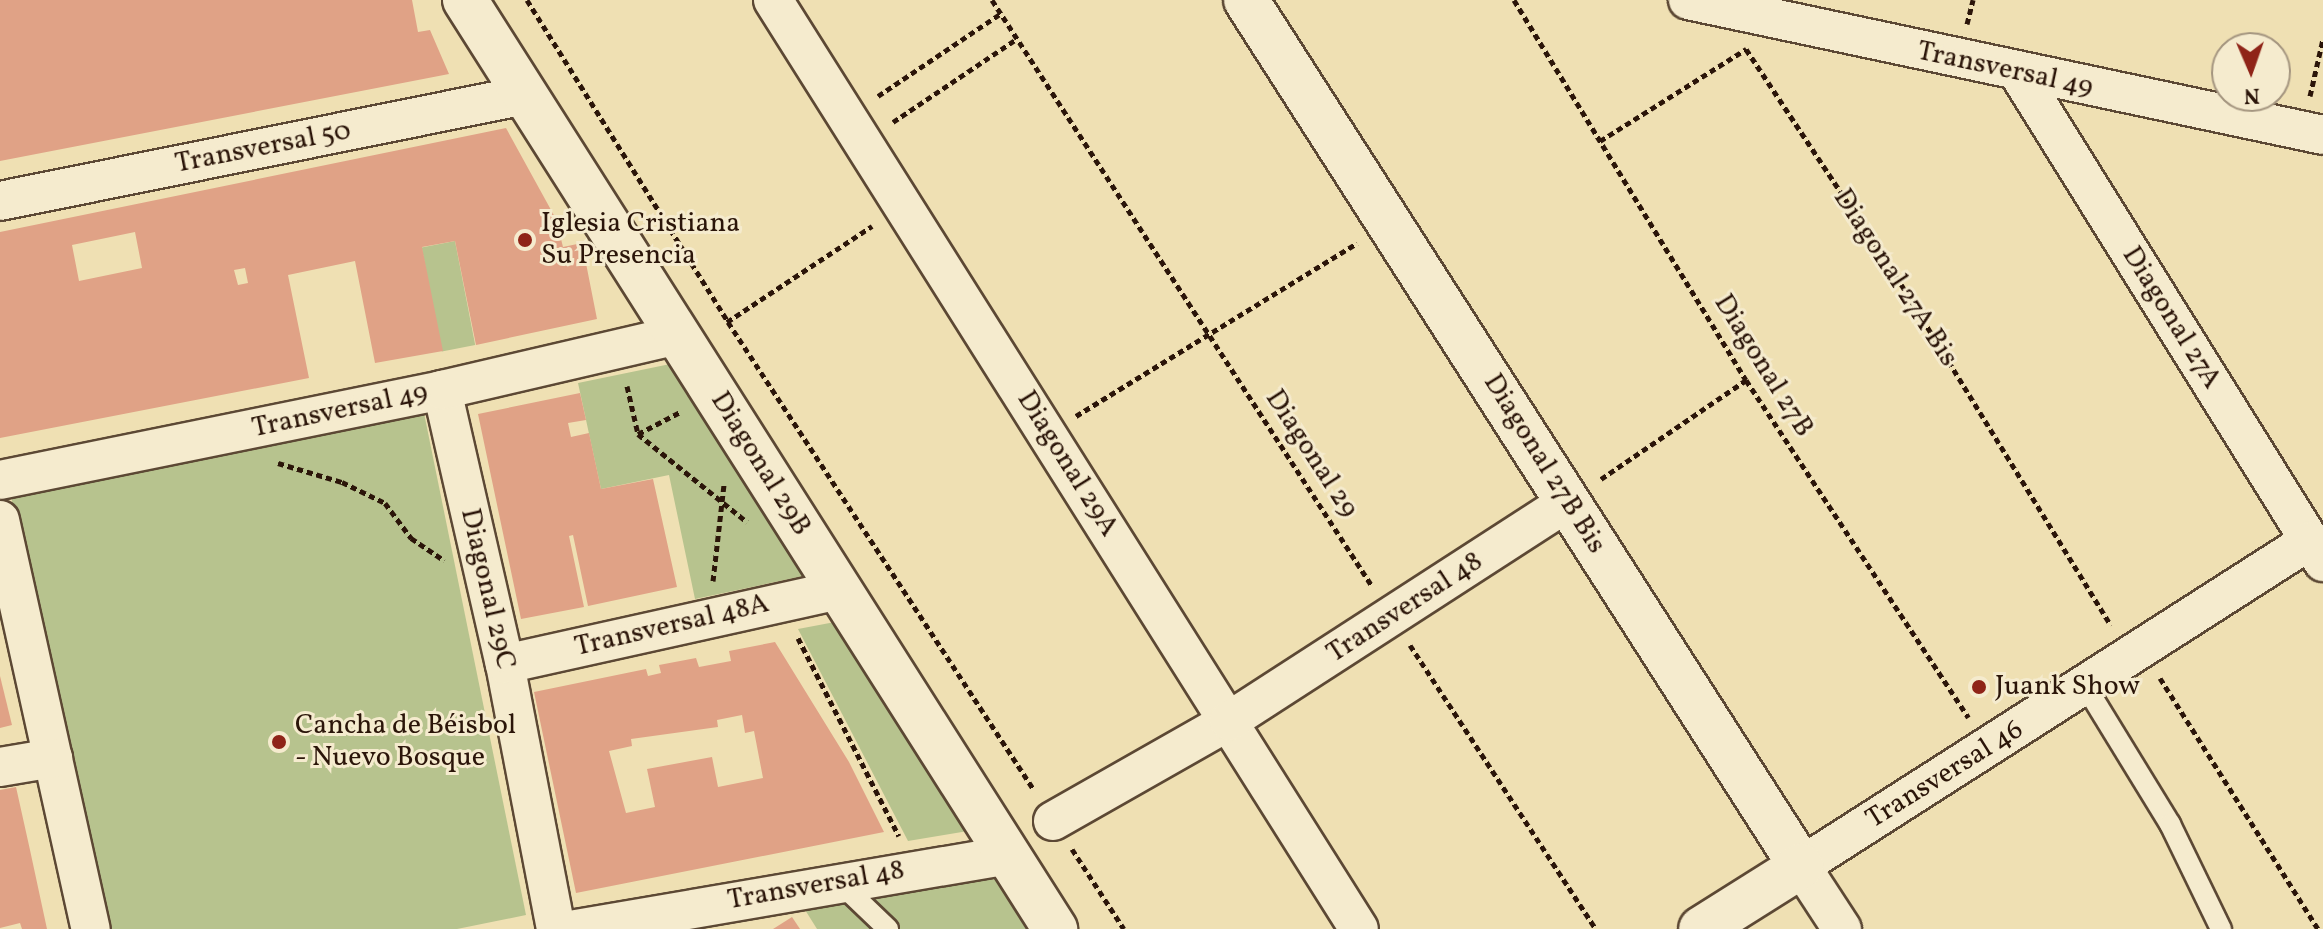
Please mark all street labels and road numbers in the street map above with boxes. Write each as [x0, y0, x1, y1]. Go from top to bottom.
street label: Transversal 49 [1914, 35, 2096, 105]
street label: Transversal 50 [172, 115, 354, 181]
street label: Diagonal 27A Bis [1825, 183, 1965, 373]
street label: Diagonal 27A [2114, 241, 2228, 395]
street label: Diagonal 27B [1706, 288, 1820, 444]
street label: Diagonal 27B Bis [1475, 368, 1613, 560]
street label: Transversal 49 [249, 376, 431, 446]
street label: Diagonal 29 [1257, 384, 1365, 524]
street label: Diagonal 29A [1009, 385, 1125, 543]
street label: Diagonal 29B [702, 386, 818, 542]
street label: Diagonal 29C [452, 505, 522, 673]
street label: Transversal 48 [1321, 545, 1489, 671]
street label: Transversal 48A [571, 587, 773, 665]
street label: Transversal 46 [1860, 713, 2030, 837]
street label: Transversal 48 [725, 854, 907, 918]

